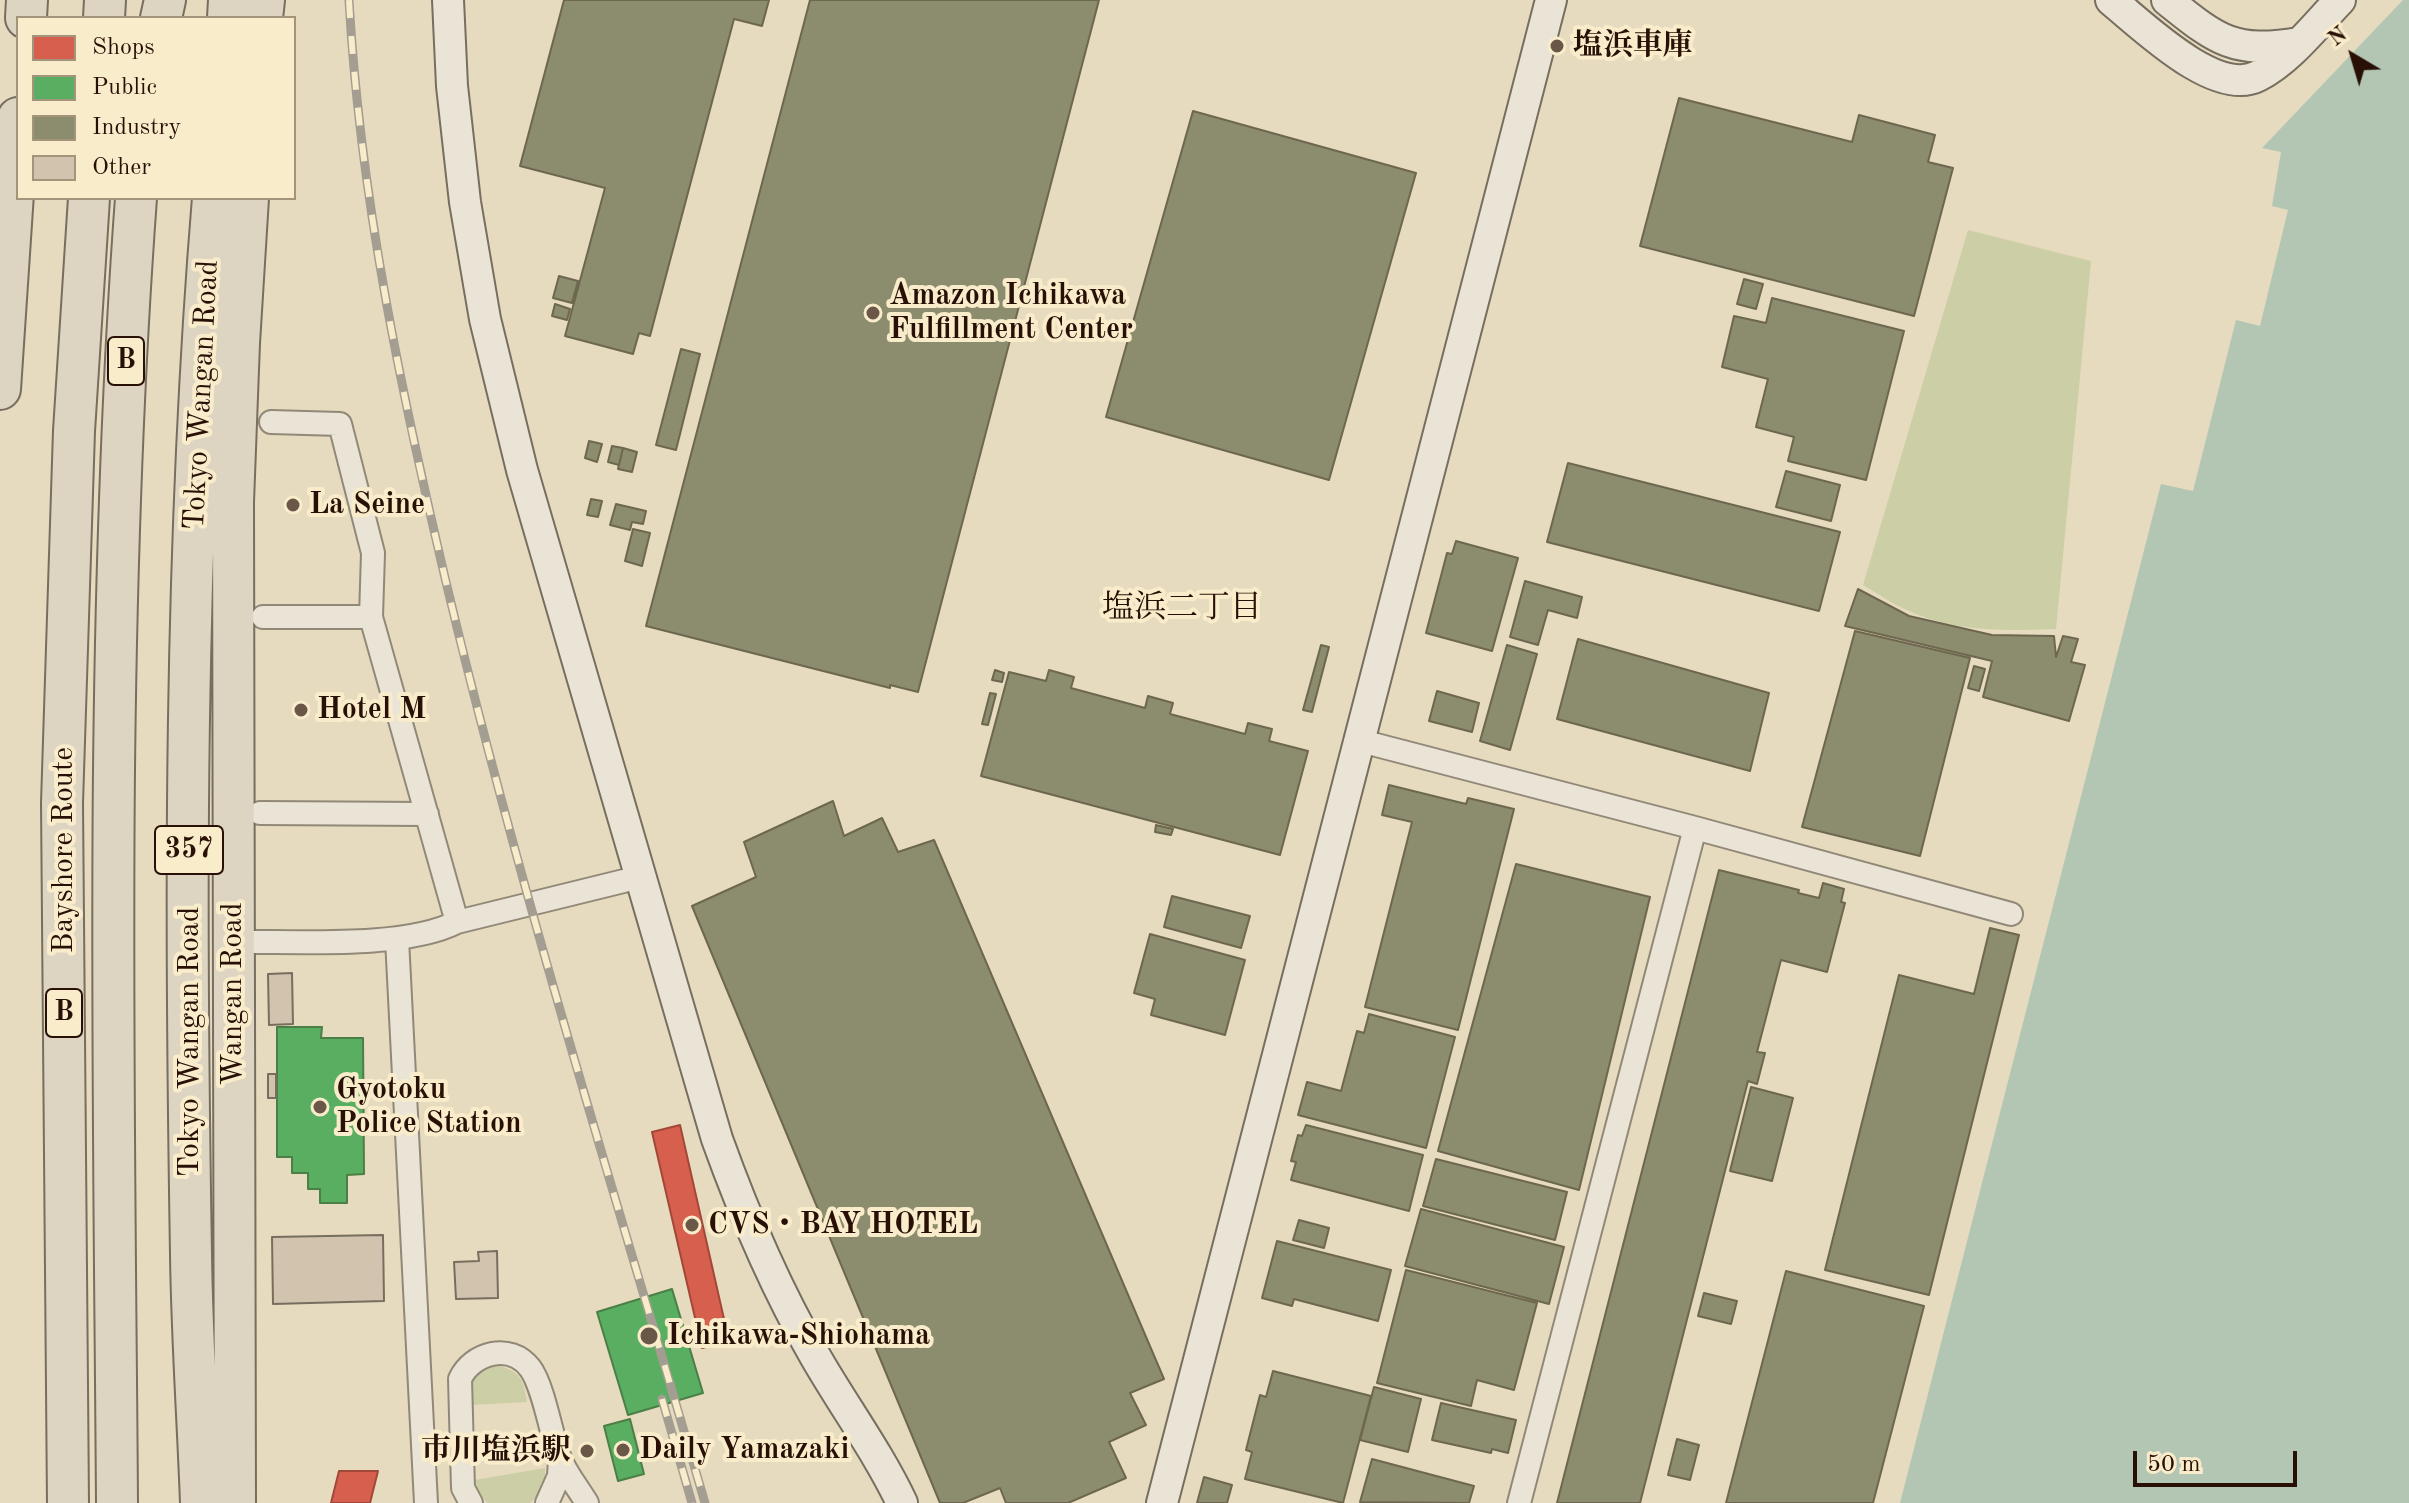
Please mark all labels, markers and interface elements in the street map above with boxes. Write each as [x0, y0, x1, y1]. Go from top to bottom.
legend [16, 16, 296, 200]
north arrow [2313, 16, 2393, 96]
text: N [2325, 23, 2352, 51]
place label: 塩浜車庫 [1573, 28, 1693, 64]
text: Shops [92, 36, 155, 60]
marker: 塩浜車庫 [1548, 37, 1566, 55]
text: Public [92, 76, 157, 100]
text: Industry [92, 116, 181, 140]
text: Other [92, 156, 151, 180]
street label: Tokyo Wangan Road [177, 259, 227, 531]
place label: Amazon Ichikawa Fulfillment Center [889, 278, 1133, 348]
marker: Amazon Ichikawa Fulfillment Center [864, 304, 882, 322]
road number: B [108, 337, 144, 385]
place label: La Seine [309, 487, 425, 523]
marker: La Seine [284, 496, 302, 514]
district label: 塩浜二丁目 [1102, 590, 1262, 628]
place label: Hotel M [317, 692, 426, 728]
marker: Hotel M [292, 701, 310, 719]
street label: Bayshore Route [46, 747, 82, 953]
road number: 357 [155, 826, 223, 874]
street label: Wangan Road [215, 902, 251, 1086]
street label: Tokyo Wangan Road [172, 907, 208, 1177]
road number: B [46, 989, 82, 1037]
place label: Gyotoku Police Station [336, 1072, 522, 1142]
marker: Gyotoku Police Station [311, 1098, 329, 1116]
place label: CVS・BAY HOTEL [708, 1207, 978, 1243]
marker: CVS・BAY HOTEL [683, 1216, 701, 1234]
place label: Ichikawa-Shiohama [667, 1318, 930, 1354]
marker: Ichikawa-Shiohama [638, 1325, 660, 1347]
place label: Daily Yamazaki [639, 1432, 849, 1468]
place label: 市川塩浜駅 [421, 1433, 571, 1469]
scale bar [2137, 1435, 2301, 1485]
marker: Daily Yamazaki [614, 1441, 632, 1459]
marker: 市川塩浜駅 [578, 1442, 596, 1460]
text: 50 m [2147, 1453, 2201, 1477]

